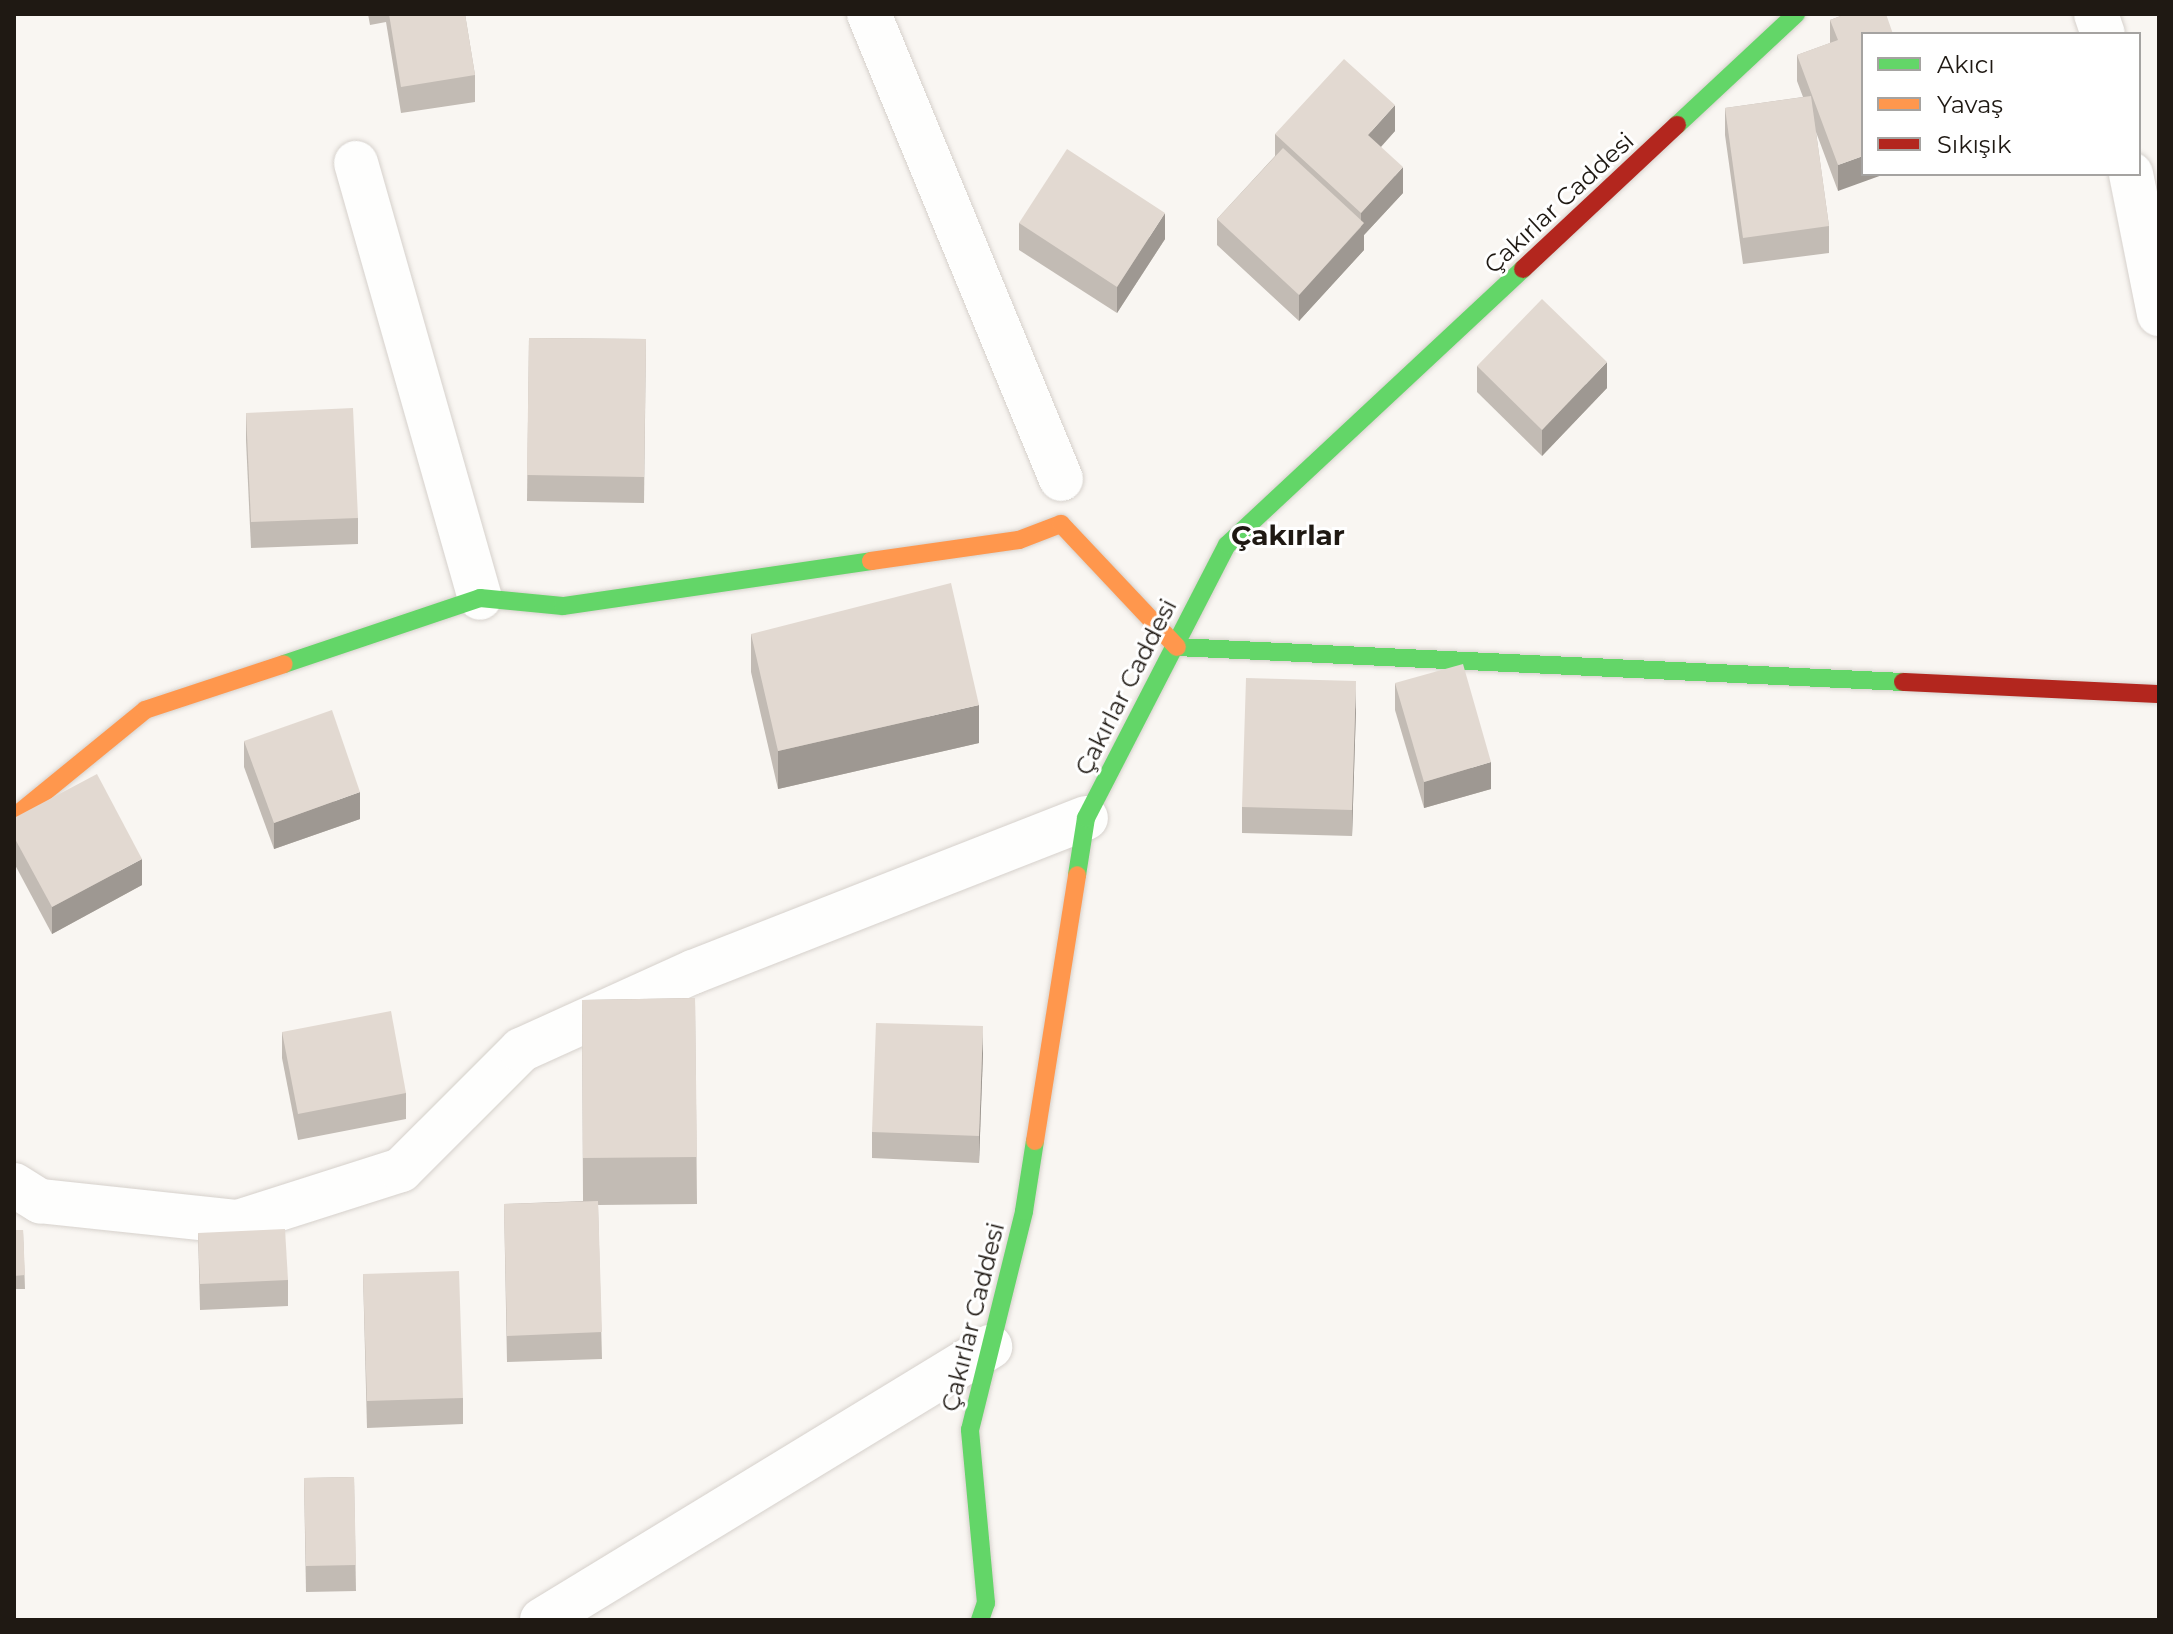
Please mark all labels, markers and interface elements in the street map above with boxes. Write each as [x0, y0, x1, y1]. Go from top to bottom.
legend [1861, 32, 2141, 176]
text: Akıcı [1937, 50, 1995, 79]
text: Yavaş [1937, 90, 2003, 119]
street label: Çakırlar Caddesi [1478, 126, 1640, 280]
text: Sıkışık [1937, 130, 2011, 159]
district label: Çakırlar [1231, 518, 1345, 552]
street label: Çakırlar Caddesi [1069, 594, 1183, 780]
street label: Çakırlar Caddesi [936, 1220, 1010, 1414]

